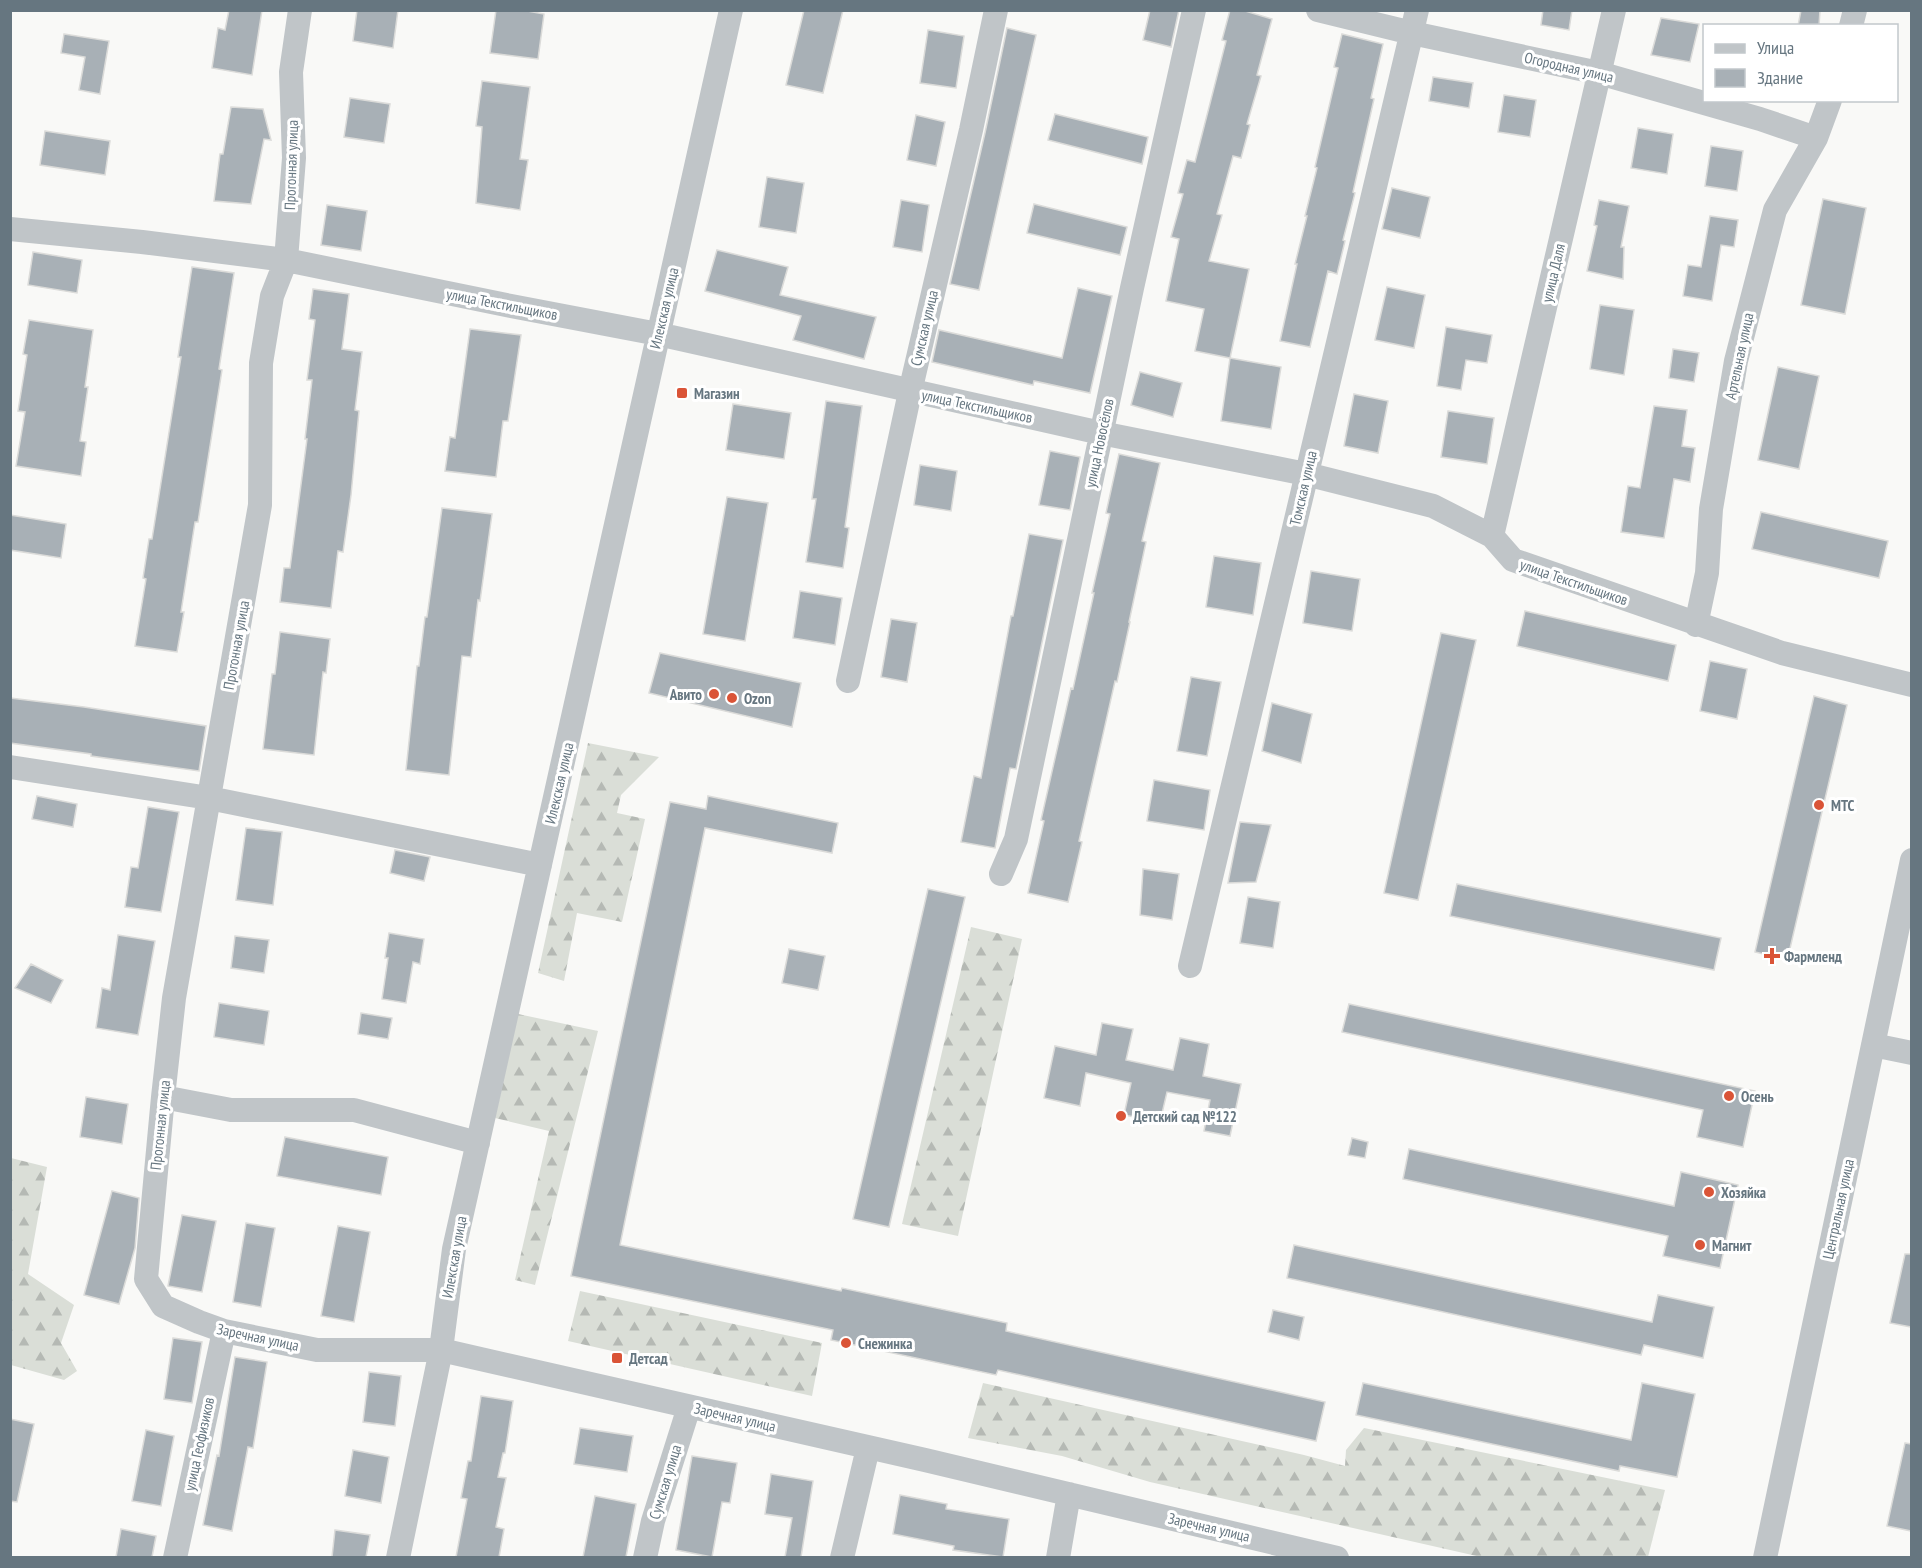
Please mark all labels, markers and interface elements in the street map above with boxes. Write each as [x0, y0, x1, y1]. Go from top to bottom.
legend [1703, 24, 1898, 102]
text: Улица [1757, 36, 1794, 59]
street label: Огородная улица [1523, 48, 1615, 86]
text: Здание [1757, 66, 1803, 89]
street label: Прогонная улица [280, 120, 302, 210]
street label: улица Даля [1537, 242, 1569, 304]
street label: Илекская улица [645, 265, 683, 351]
street label: улица Текстильщиков [445, 284, 559, 324]
street label: Сумская улица [906, 288, 942, 368]
street label: Артельная улица [1721, 311, 1757, 401]
place label: Магазин [694, 384, 740, 403]
street label: улица Текстильщиков [920, 385, 1034, 427]
marker: Магазин [675, 386, 689, 400]
street label: улица Новосёлов [1080, 397, 1118, 489]
street label: Томская улица [1285, 449, 1321, 527]
street label: улица Текстильщиков [1518, 555, 1630, 609]
street label: Прогонная улица [219, 599, 253, 691]
place label: Авито [669, 685, 702, 704]
marker: Авито [707, 687, 721, 701]
place label: Ozon [744, 689, 771, 708]
marker: Ozon [725, 691, 739, 705]
street label: Илекская улица [540, 740, 578, 826]
place label: МТС [1831, 796, 1855, 815]
marker: МТС [1812, 798, 1826, 812]
place label: Фармленд [1784, 947, 1842, 966]
marker: Фармленд [1765, 949, 1779, 963]
street label: Прогонная улица [146, 1079, 174, 1171]
place label: Осень [1741, 1087, 1774, 1106]
marker: Осень [1722, 1089, 1736, 1103]
place label: Детский сад №122 [1133, 1107, 1237, 1126]
marker: Детский сад №122 [1114, 1109, 1128, 1123]
street label: Центральная улица [1818, 1157, 1858, 1261]
place label: Хозяйка [1721, 1183, 1766, 1202]
marker: Хозяйка [1702, 1185, 1716, 1199]
street label: Илекская улица [437, 1214, 471, 1300]
place label: Магнит [1712, 1236, 1752, 1255]
marker: Магнит [1693, 1238, 1707, 1252]
street label: Заречная улица [215, 1319, 301, 1355]
place label: Снежинка [858, 1334, 912, 1353]
marker: Снежинка [839, 1336, 853, 1350]
place label: Детсад [629, 1349, 668, 1368]
marker: Детсад [610, 1351, 624, 1365]
street label: улица Геофизиков [180, 1395, 218, 1493]
street label: Заречная улица [692, 1398, 778, 1436]
street label: Сумская улица [645, 1442, 685, 1522]
street label: Заречная улица [1166, 1508, 1252, 1546]

